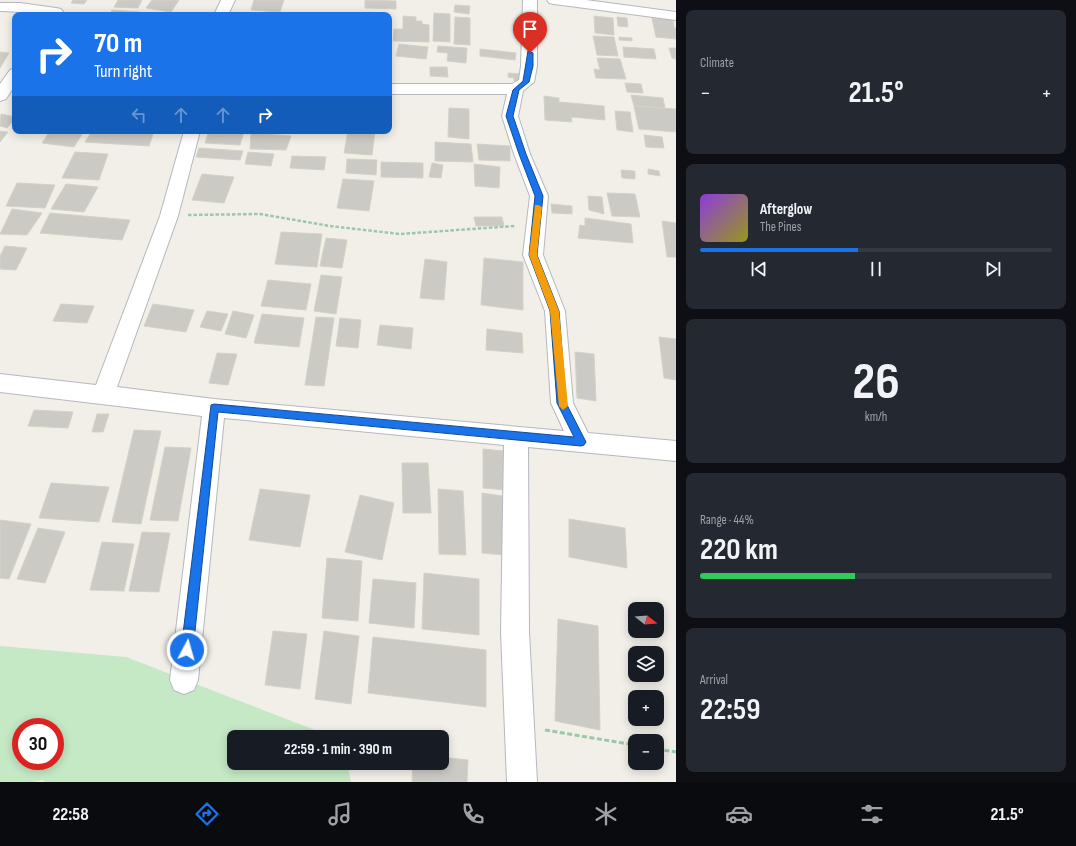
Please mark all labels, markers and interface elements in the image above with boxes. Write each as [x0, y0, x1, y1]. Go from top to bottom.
pin [513, 12, 547, 53]
icon: arrive [519, 18, 541, 40]
text: 70 m [94, 27, 142, 60]
icon: right [28, 28, 80, 80]
text: Climate [700, 55, 734, 71]
text: Turn right [94, 61, 152, 82]
text: 21.5° [848, 75, 904, 111]
text: − [700, 80, 711, 107]
text: + [1041, 80, 1052, 107]
icon: left [128, 104, 150, 126]
icon: ahead [170, 104, 192, 126]
icon: ahead [212, 104, 234, 126]
icon: right [254, 104, 276, 126]
text: Afterglow [760, 200, 812, 219]
text: The Pines [760, 219, 801, 235]
icon: previous [748, 258, 770, 280]
icon: pause [865, 258, 887, 280]
icon: next [982, 258, 1004, 280]
text: 26 [852, 351, 900, 414]
text: km/h [865, 409, 887, 425]
text: Range · 44% [700, 512, 754, 528]
text: 220 km [700, 532, 778, 568]
north arrow [628, 602, 664, 638]
map controls [628, 602, 664, 770]
position arrow [166, 629, 208, 671]
button: layers [628, 646, 664, 682]
text: Arrival [700, 672, 728, 688]
button: + [628, 690, 664, 726]
text: 22:59 [700, 692, 760, 728]
speed limit sign: 30 [12, 718, 64, 770]
button: − [628, 734, 664, 770]
text: 22:59 · 1 min · 390 m [284, 740, 392, 759]
icon: directions [193, 800, 221, 828]
icon: music [326, 800, 354, 828]
icon: phone [459, 800, 487, 828]
icon: climate [592, 800, 620, 828]
icon: car [725, 800, 753, 828]
icon: filters [858, 800, 886, 828]
text: 22:58 [52, 804, 89, 825]
text: 21.5° [991, 804, 1024, 825]

